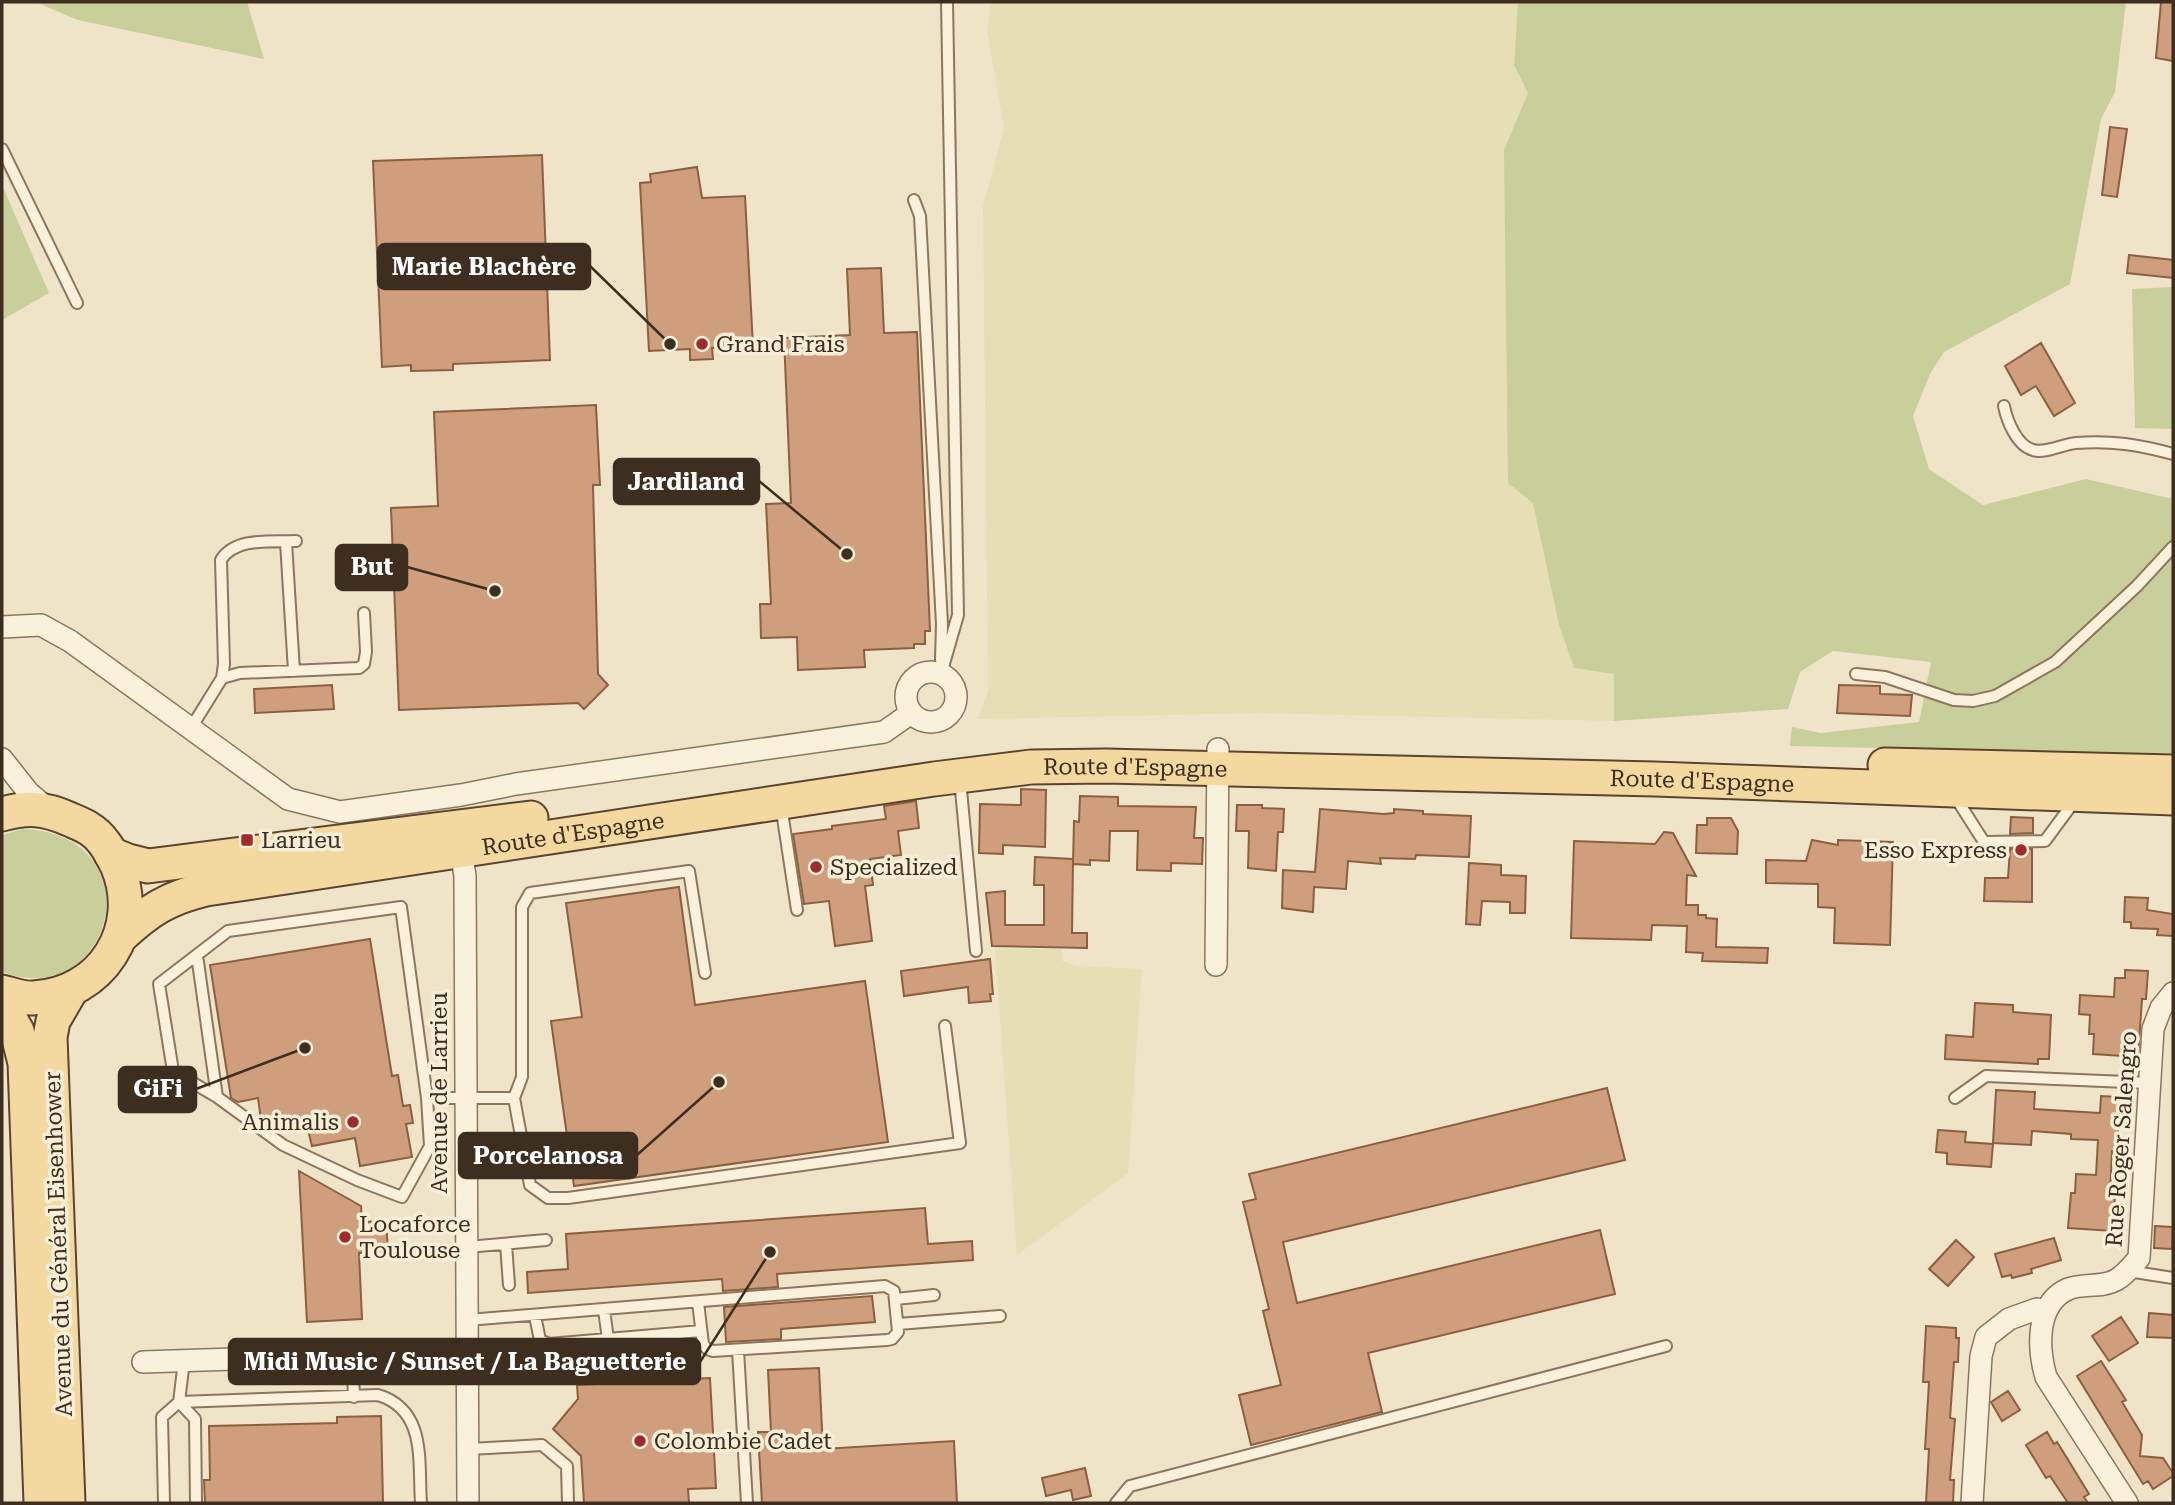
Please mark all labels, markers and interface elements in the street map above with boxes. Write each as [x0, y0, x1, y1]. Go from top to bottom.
callout: Marie Blachère [378, 244, 590, 289]
text: Marie Blachère [392, 253, 576, 281]
place label: Grand Frais [716, 331, 845, 358]
marker: Grand Frais [694, 336, 710, 352]
callout: Jardiland [614, 459, 759, 504]
text: Jardiland [628, 468, 744, 496]
callout: But [336, 545, 407, 590]
text: But [351, 553, 394, 581]
street label: Route d'Espagne [1043, 753, 1228, 783]
street label: Route d'Espagne [1609, 765, 1795, 798]
street label: Route d'Espagne [480, 807, 666, 861]
place label: Larrieu [261, 827, 341, 854]
marker: Larrieu [239, 832, 255, 848]
place label: Esso Express [1864, 837, 2007, 864]
marker: Esso Express [2013, 842, 2029, 858]
place label: Specialized [830, 854, 958, 881]
marker: Specialized [808, 859, 824, 875]
street label: Avenue de Larrieu [426, 992, 453, 1194]
street label: Rue Roger Salengro [2100, 1030, 2143, 1248]
callout: GiFi [119, 1067, 196, 1112]
street label: Avenue du Général Eisenhower [39, 1071, 78, 1417]
text: GiFi [133, 1075, 183, 1103]
place label: Animalis [242, 1109, 339, 1136]
marker: Animalis [345, 1114, 361, 1130]
callout: Porcelanosa [459, 1133, 637, 1178]
text: Porcelanosa [473, 1142, 623, 1170]
place label: Locaforce Toulouse [359, 1211, 471, 1264]
marker: Locaforce Toulouse [337, 1229, 353, 1245]
callout: Midi Music / Sunset / La Baguetterie [229, 1339, 700, 1384]
text: Midi Music / Sunset / La Baguetterie [244, 1348, 686, 1376]
place label: Colombie Cadet [654, 1428, 832, 1455]
marker: Colombie Cadet [632, 1433, 648, 1449]

